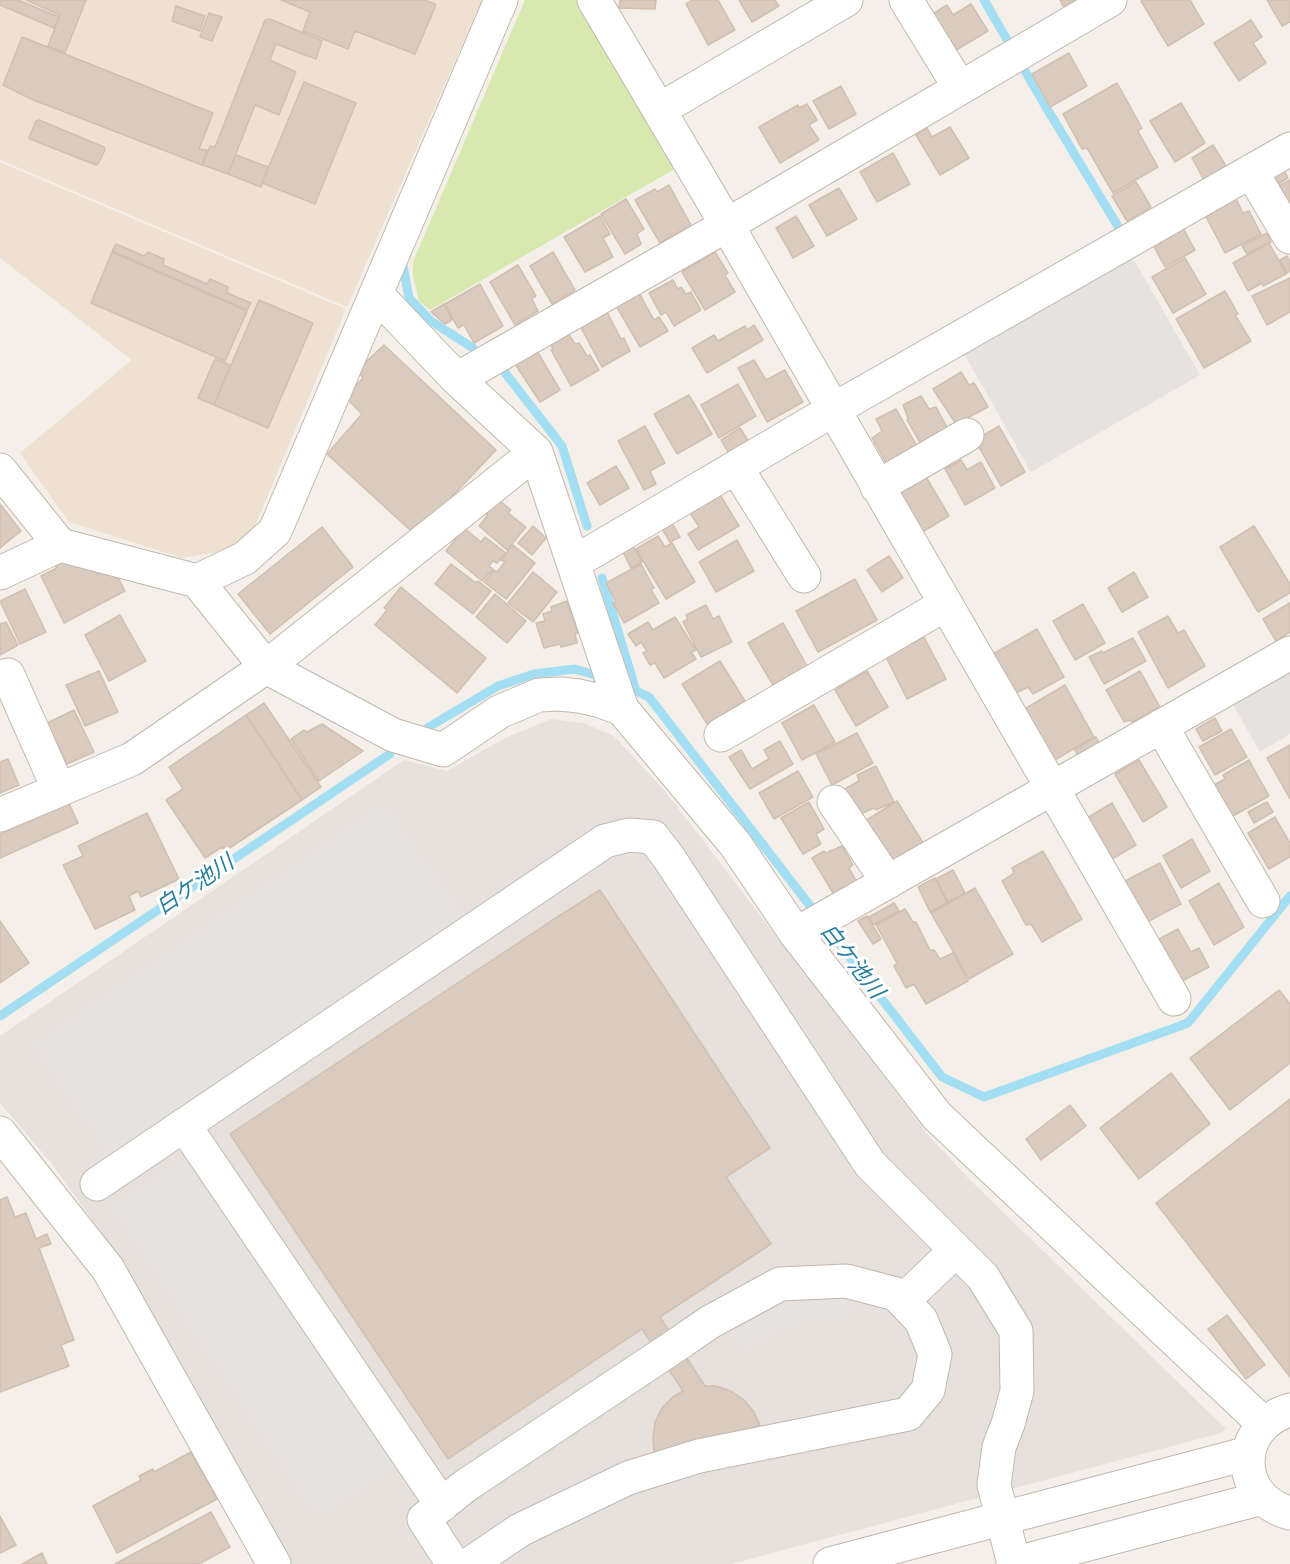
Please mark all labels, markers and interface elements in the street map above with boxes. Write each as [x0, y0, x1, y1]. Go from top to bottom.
water label: 白ケ池川 [151, 849, 239, 921]
water label: 白ケ池川 [815, 918, 889, 1004]

